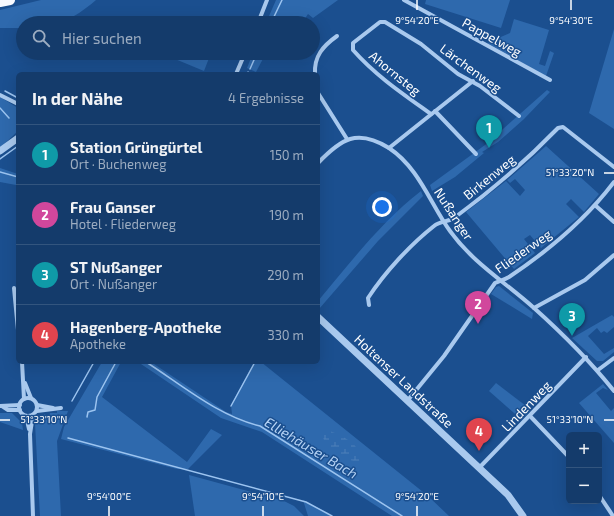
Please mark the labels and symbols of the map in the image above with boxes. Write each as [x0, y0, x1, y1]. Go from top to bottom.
text: 9°54'20"E [395, 14, 439, 26]
street label: Pappelweg [460, 14, 524, 60]
text: 9°54'30"E [549, 14, 593, 26]
street label: Lärchenweg [437, 40, 505, 96]
street label: Ahornsteg [366, 47, 424, 99]
pin: 1 [476, 115, 502, 148]
street label: Birkenweg [460, 151, 518, 203]
text: 51°33'20"N [546, 166, 594, 178]
street label: Nußanger [431, 185, 477, 243]
your location [372, 197, 392, 217]
street label: Fliederweg [492, 226, 554, 276]
pin: 2 [465, 291, 491, 324]
pin: 3 [559, 303, 585, 336]
street label: Holtenser Landstraße [351, 331, 457, 431]
street label: Lindenweg [498, 377, 554, 435]
text: 51°33'10"N [21, 413, 67, 425]
water label: Elliehäuser Bach [262, 413, 361, 482]
text: 51°33'10"N [547, 413, 593, 425]
pin: 4 [466, 418, 492, 451]
text: 9°54'00"E [87, 490, 131, 502]
text: 9°54'10"E [242, 490, 284, 502]
text: 9°54'20"E [395, 490, 439, 502]

